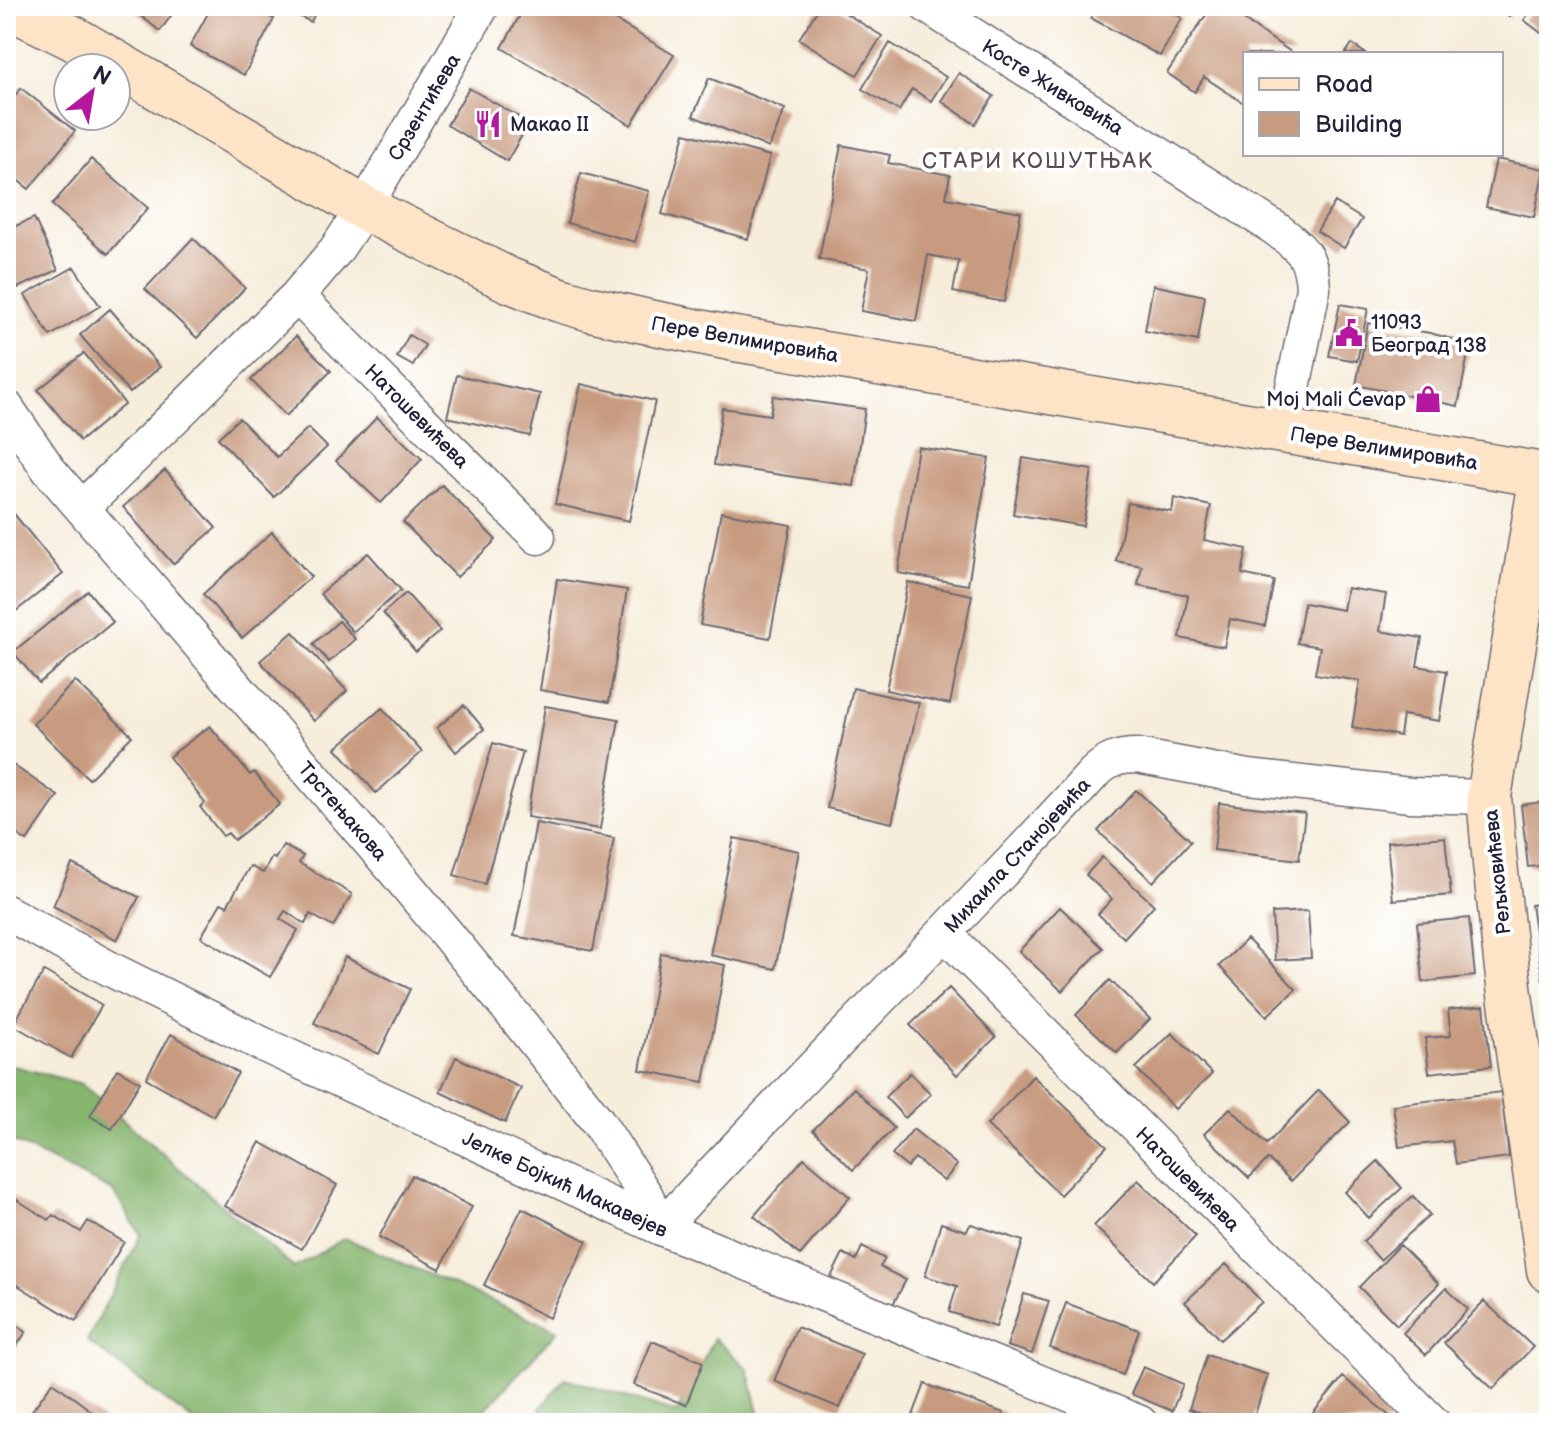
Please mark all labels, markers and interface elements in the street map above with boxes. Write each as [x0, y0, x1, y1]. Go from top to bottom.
street label: Косте Живковића [977, 35, 1128, 141]
street label: Срзентићева [384, 50, 466, 165]
north arrow [52, 52, 132, 132]
legend [1243, 52, 1503, 156]
text: N [87, 60, 116, 92]
text: Road [1315, 70, 1373, 99]
restaurant icon: Макао II [473, 109, 503, 139]
text: Building [1315, 110, 1402, 139]
place label: Макао II [510, 113, 589, 137]
district label: СТАРИ КОШУТЊАК [922, 148, 1154, 175]
place label: 11093 Београд 138 [1371, 311, 1487, 358]
street label: Пере Велимировића [649, 312, 841, 368]
public building icon: 11093 Београд 138 [1334, 318, 1364, 348]
street label: Натошевићева [359, 360, 474, 474]
shop icon: Moj Mali Ćevap [1413, 384, 1443, 414]
place label: Moj Mali Ćevap [1266, 387, 1406, 412]
street label: Пере Велимировића [1288, 422, 1480, 476]
street label: Трстењакова [293, 757, 392, 866]
street label: Михаила Станојевића [940, 773, 1096, 938]
street label: Рељковићева [1479, 808, 1517, 936]
street label: Натошевићева [1130, 1123, 1245, 1237]
street label: Јелке Бојкић Макавејев [458, 1127, 671, 1243]

